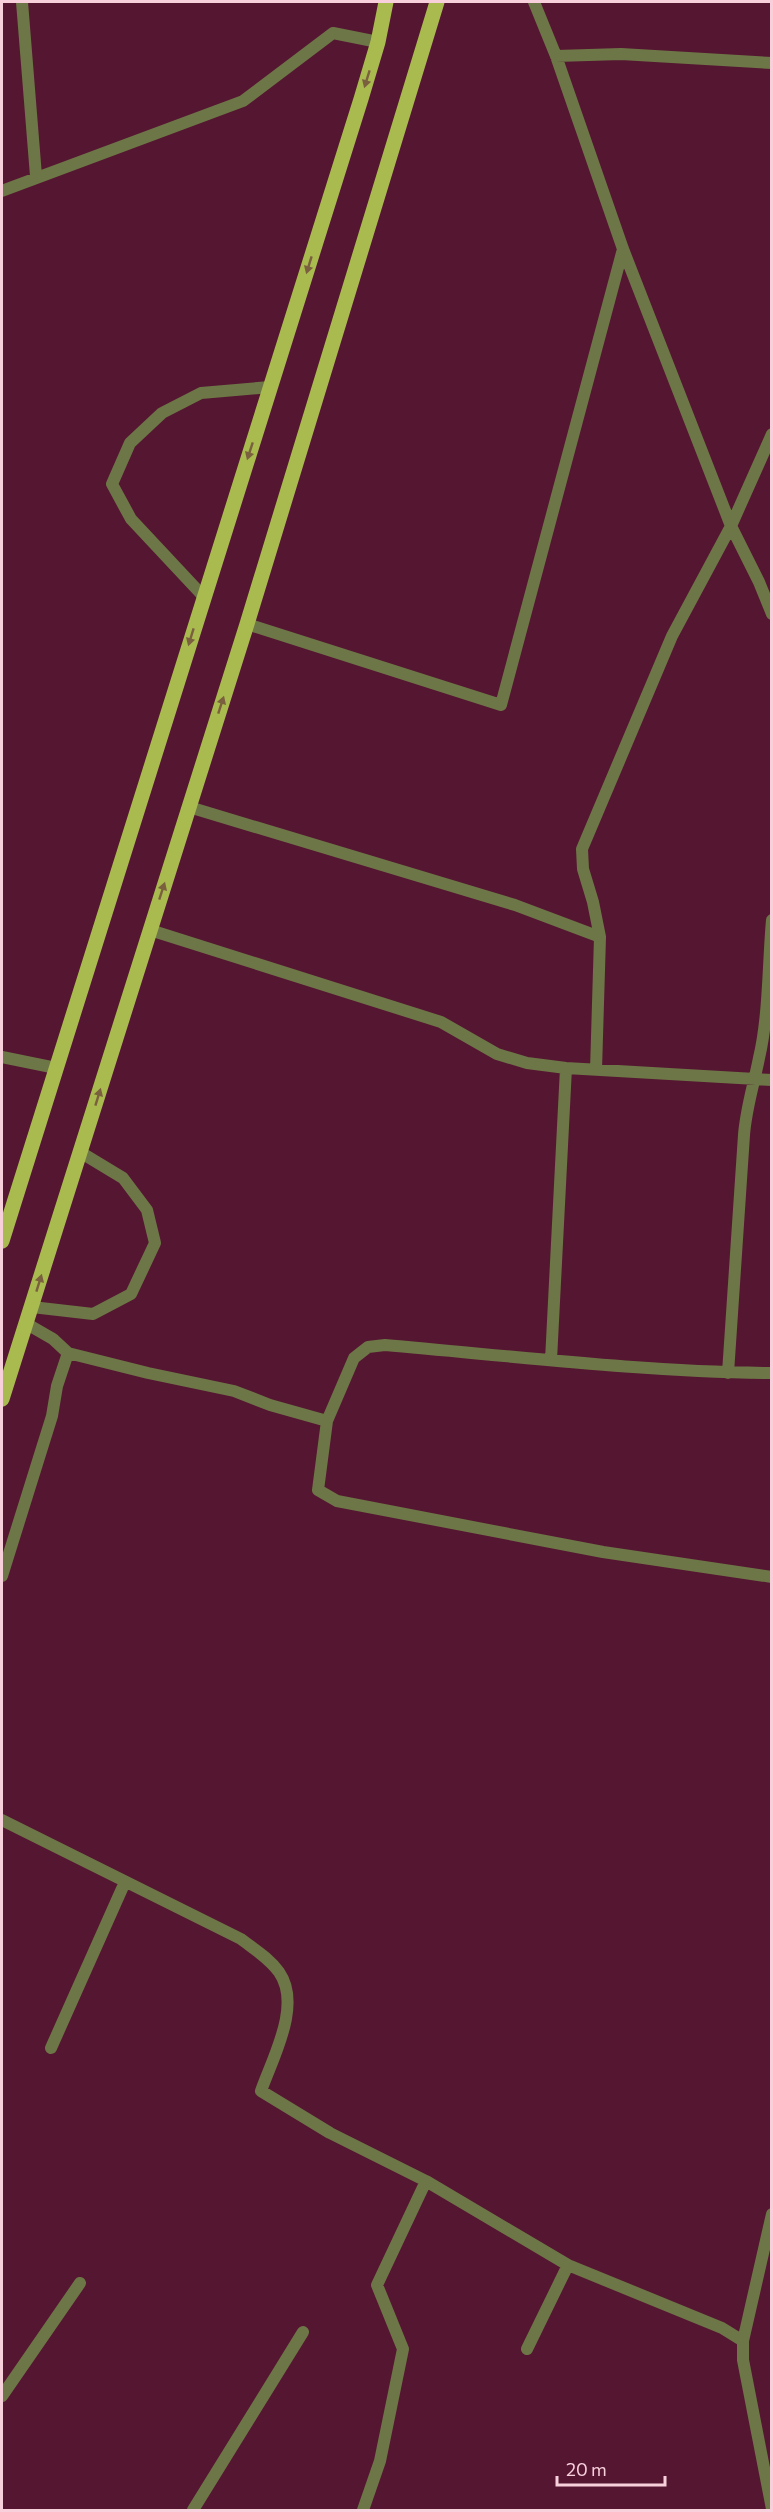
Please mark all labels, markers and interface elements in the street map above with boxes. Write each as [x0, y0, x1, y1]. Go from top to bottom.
one-way arrow [362, 70, 371, 88]
one-way arrow [303, 256, 313, 274]
one-way arrow [245, 442, 254, 460]
one-way arrow [186, 628, 196, 646]
one-way arrow [217, 696, 226, 714]
one-way arrow [158, 882, 167, 900]
one-way arrow [93, 1088, 103, 1106]
one-way arrow [35, 1274, 44, 1292]
scale bar [557, 2449, 665, 2487]
text: 20 m [566, 2458, 607, 2480]

